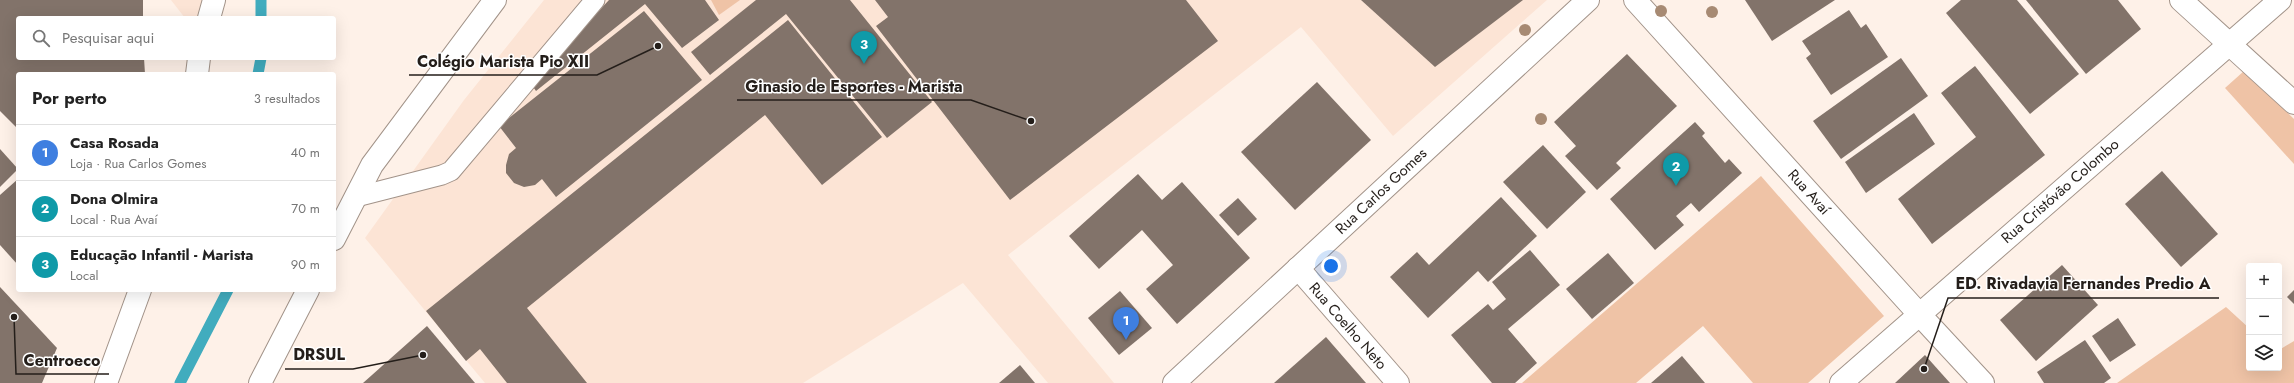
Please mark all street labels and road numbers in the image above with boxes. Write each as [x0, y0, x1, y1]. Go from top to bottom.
street label: Rua Cristóvão Colombo [1996, 133, 2124, 249]
street label: Rua Carlos Gomes [1330, 143, 1432, 239]
street label: Rua Avaí [1782, 164, 1836, 221]
street label: Rua Coelho Neto [1304, 278, 1392, 374]

